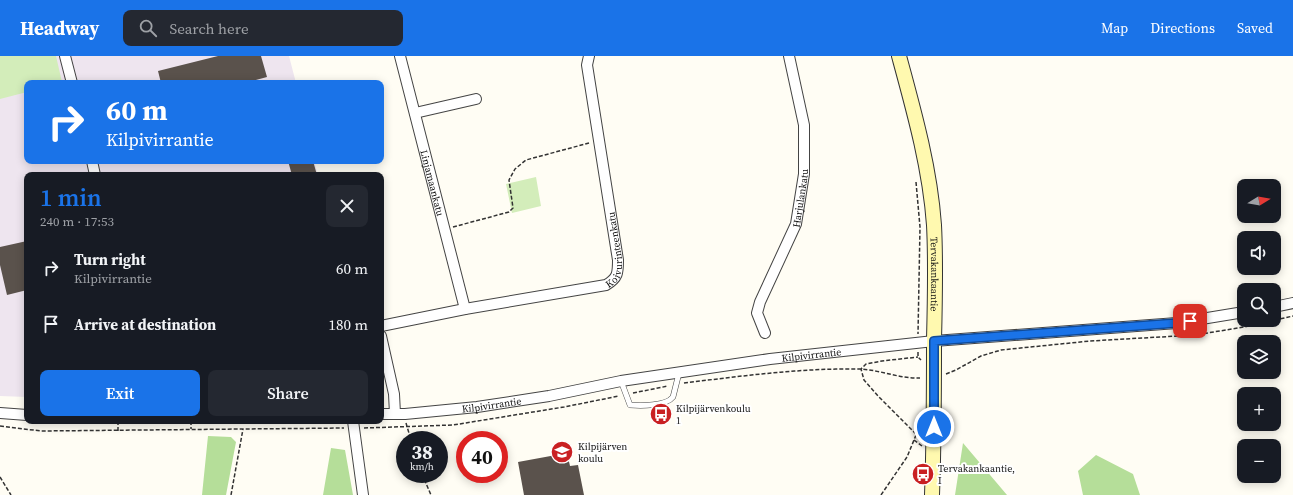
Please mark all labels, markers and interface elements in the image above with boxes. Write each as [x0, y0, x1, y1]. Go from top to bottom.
search box [123, 10, 403, 46]
text: Headway [20, 15, 99, 41]
icon: search [137, 17, 159, 39]
text: Search here [169, 18, 249, 39]
text: Map [1101, 18, 1128, 38]
text: Directions [1150, 18, 1215, 38]
text: Saved [1237, 18, 1273, 38]
text: 60 m [106, 91, 168, 129]
icon: right [40, 96, 92, 148]
text: Kilpivirrantie [106, 127, 214, 152]
street label: Linjamaankatu [417, 149, 447, 218]
street label: Harjulankatu [790, 169, 811, 229]
north arrow [1237, 179, 1281, 223]
map controls [1237, 179, 1281, 483]
text: 1 min [40, 181, 102, 214]
button: close [326, 185, 368, 227]
street label: Koivurinteenkatu [603, 211, 625, 291]
text: 240 m · 17:53 [40, 213, 114, 230]
button: sound [1237, 231, 1281, 275]
street label: Tervakankaantie [928, 237, 941, 312]
text: Turn right [74, 249, 146, 270]
icon: right [40, 257, 62, 279]
text: 60 m [336, 258, 368, 279]
text: Kilpivirrantie [74, 270, 152, 287]
button: search [1237, 283, 1281, 327]
pin [1173, 304, 1207, 338]
icon: arrive [1179, 310, 1201, 332]
icon: arrive [40, 313, 62, 335]
text: Arrive at destination [74, 314, 216, 335]
text: 180 m [328, 314, 368, 335]
button: layers [1237, 335, 1281, 379]
street label: Kilpivirrantie [781, 345, 842, 365]
button: Exit [40, 370, 200, 416]
button: Share [208, 370, 368, 416]
button: + [1237, 387, 1281, 431]
street label: Kilpivirrantie [461, 394, 522, 415]
bus stop icon: Kilpijärvenkoulu 1 [648, 401, 674, 427]
place label: Kilpijärvenkoulu 1 [676, 402, 751, 427]
position arrow [913, 406, 955, 448]
speed limit sign: 40 [456, 431, 508, 483]
text: 38 [411, 438, 433, 466]
school or university icon: Kilpijärven koulu [549, 439, 575, 465]
button: − [1237, 439, 1281, 483]
place label: Kilpijärven koulu [578, 440, 627, 465]
text: km/h [410, 460, 434, 473]
bus stop icon: Tervakankaantie, I [910, 461, 936, 487]
place label: Tervakankaantie, I [938, 462, 1015, 487]

